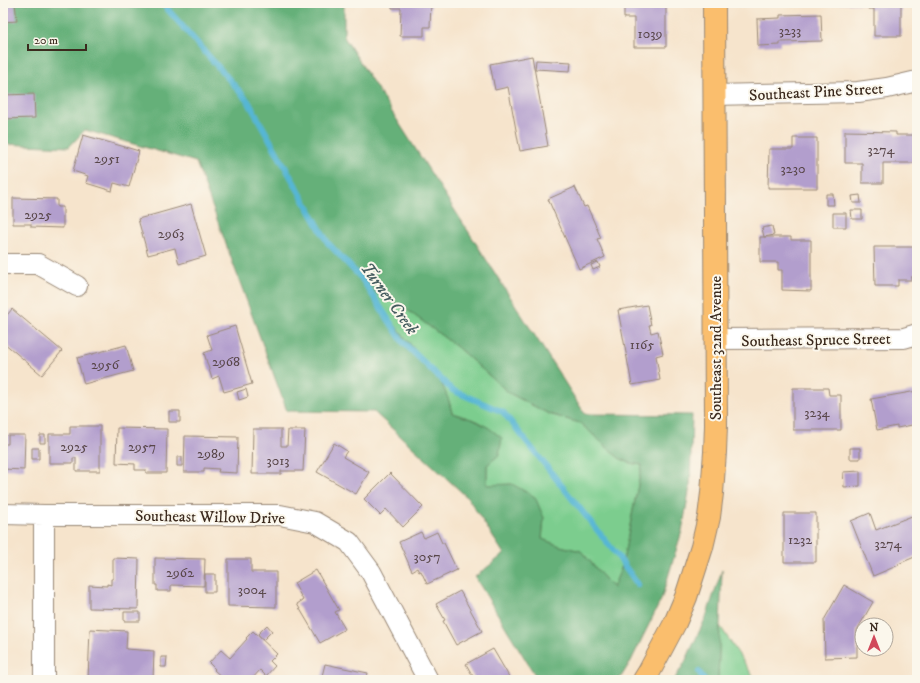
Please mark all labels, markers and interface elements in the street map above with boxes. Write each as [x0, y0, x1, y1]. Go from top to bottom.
house number: 3233 [779, 22, 801, 40]
house number: 1039 [638, 25, 662, 43]
scale bar [28, 26, 86, 52]
text: 20 m [34, 33, 58, 48]
street label: Southeast Pine Street [748, 78, 884, 105]
house number: 3274 [868, 141, 895, 159]
house number: 2951 [94, 150, 120, 168]
house number: 3230 [781, 160, 805, 178]
house number: 2925 [24, 206, 52, 224]
house number: 2963 [158, 225, 184, 243]
water label: Turner Creek [355, 258, 423, 340]
street label: Southeast 32nd Avenue [706, 275, 726, 420]
street label: Southeast Spruce Street [741, 329, 891, 351]
house number: 1165 [630, 336, 654, 354]
house number: 2968 [212, 353, 240, 371]
house number: 2956 [91, 356, 120, 374]
house number: 3234 [804, 404, 831, 422]
house number: 2925 [60, 438, 88, 456]
house number: 2957 [128, 438, 156, 456]
house number: 2989 [197, 445, 225, 463]
house number: 3013 [266, 452, 290, 470]
street label: Southeast Willow Drive [135, 506, 286, 528]
house number: 1232 [788, 531, 812, 549]
house number: 3274 [875, 535, 902, 553]
house number: 3057 [413, 548, 441, 566]
house number: 2962 [166, 564, 194, 582]
house number: 3004 [238, 581, 267, 599]
north arrow [854, 617, 894, 657]
text: N [869, 621, 879, 635]

